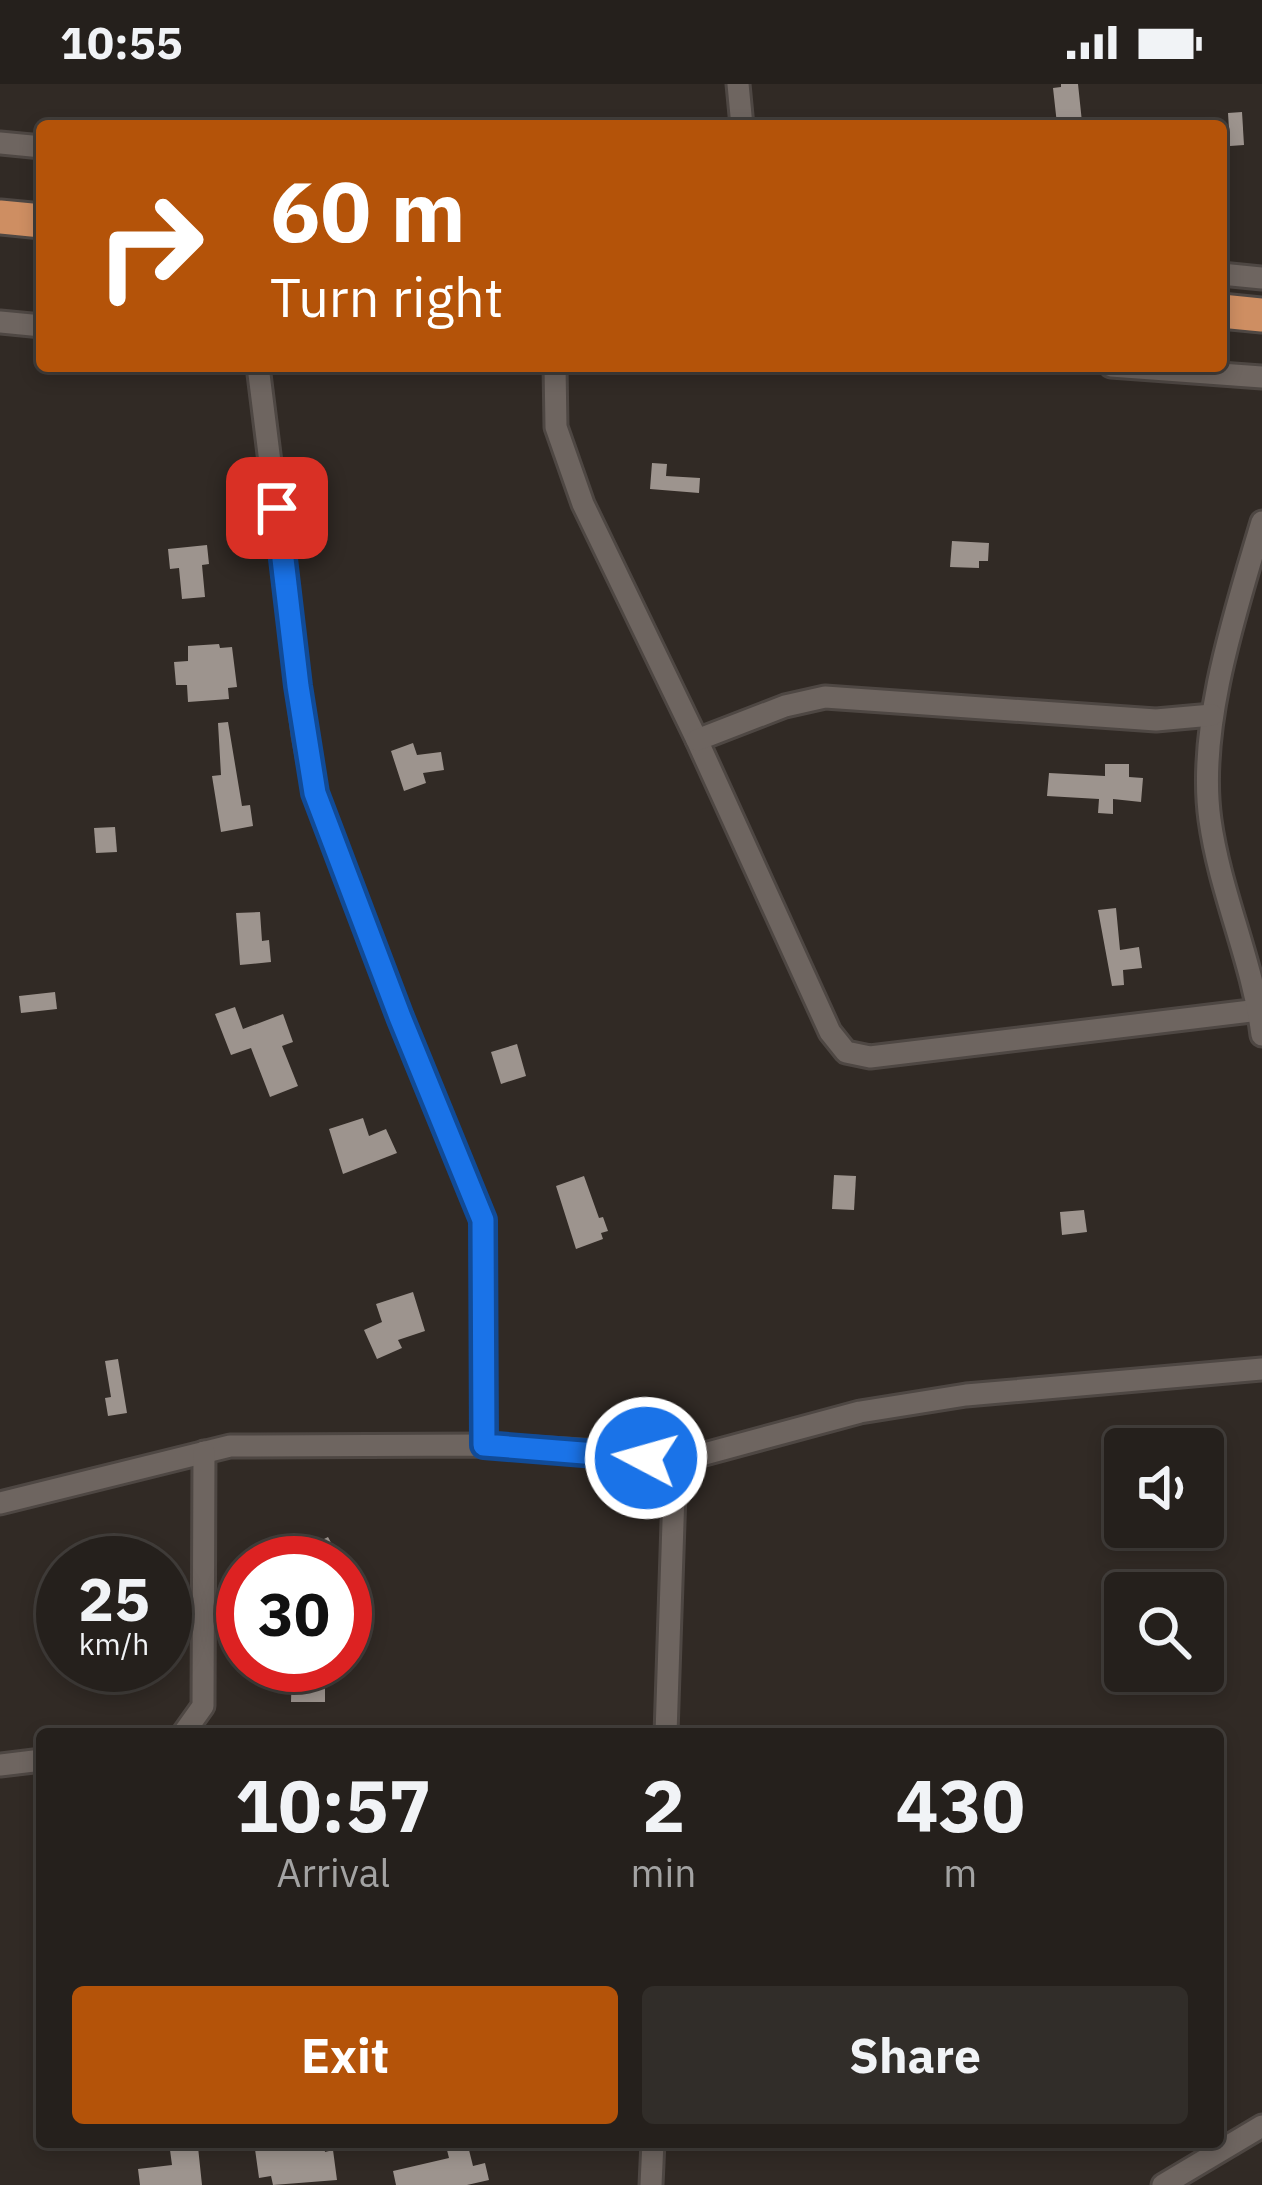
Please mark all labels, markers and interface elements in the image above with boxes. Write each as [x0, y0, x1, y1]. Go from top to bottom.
text: 10:55 [60, 13, 183, 71]
text: 60 m [270, 156, 466, 265]
icon: right [72, 168, 228, 324]
text: Turn right [270, 262, 504, 332]
pin [226, 457, 328, 559]
icon: arrive [244, 475, 310, 541]
position arrow [583, 1395, 709, 1521]
map controls [1104, 1428, 1224, 1692]
button: sound [1104, 1428, 1224, 1548]
speed limit sign: 30 [216, 1536, 372, 1692]
text: 25 [78, 1559, 150, 1638]
button: search [1104, 1572, 1224, 1692]
text: km/h [79, 1624, 149, 1663]
text: 10:57 [235, 1758, 432, 1852]
text: 2 [642, 1758, 685, 1852]
text: 430 [895, 1758, 1025, 1852]
text: Arrival [276, 1847, 390, 1898]
text: min [631, 1847, 696, 1898]
text: m [943, 1847, 977, 1898]
button: Exit [72, 1986, 618, 2124]
button: Share [642, 1986, 1188, 2124]

